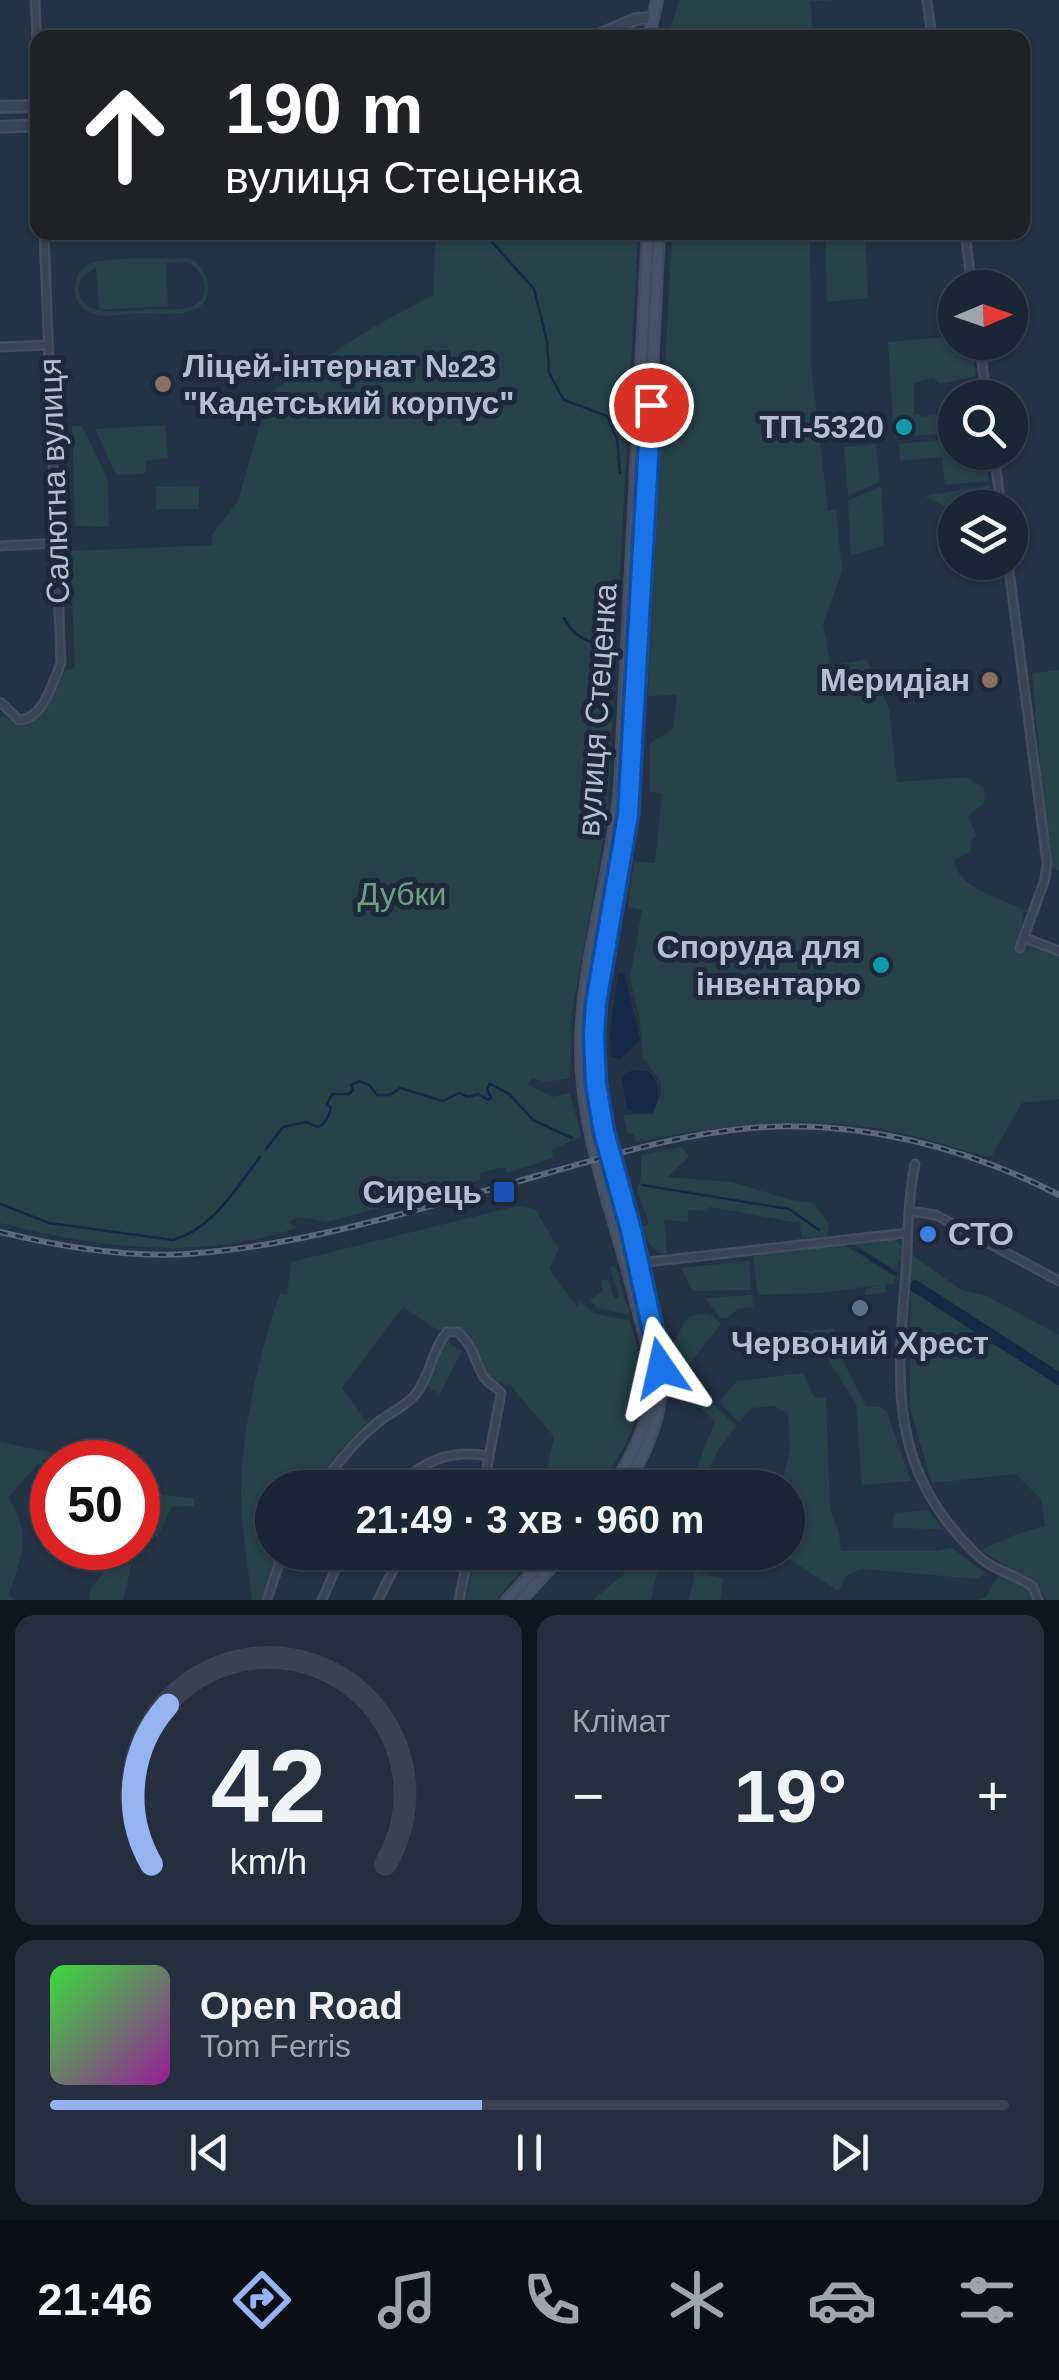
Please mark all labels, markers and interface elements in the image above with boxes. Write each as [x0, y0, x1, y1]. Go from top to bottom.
icon: ahead [60, 70, 190, 200]
text: 190 m [225, 70, 423, 148]
text: вулиця Стеценка [225, 152, 582, 203]
north arrow [938, 270, 1028, 360]
map controls [938, 270, 1028, 580]
place label: Ліцей-інтернат №23 "Кадетський корпус" [183, 348, 515, 421]
street label: Салютна вулиця [32, 357, 76, 605]
pin [609, 363, 694, 448]
marker: Ліцей-інтернат №23 "Кадетський корпус" [152, 373, 174, 395]
icon: arrive [624, 378, 679, 433]
button: search [938, 380, 1028, 470]
place label: ТП-5320 [760, 409, 884, 445]
marker: ТП-5320 [893, 416, 915, 438]
button: layers [938, 490, 1028, 580]
street label: вулиця Стеценка [570, 582, 624, 838]
place label: Меридіан [820, 662, 970, 698]
marker: Меридіан [979, 669, 1001, 691]
park label: Дубки [358, 876, 446, 912]
place label: Споруда для інвентарю [657, 929, 861, 1002]
marker: Споруда для інвентарю [870, 954, 892, 976]
place label: Сирець [363, 1174, 482, 1210]
marker: Сирець [491, 1179, 517, 1205]
place label: СТО [948, 1216, 1014, 1252]
marker: СТО [917, 1223, 939, 1245]
marker: Червоний Хрест [849, 1297, 871, 1319]
position arrow [609, 1316, 713, 1420]
place label: Червоний Хрест [731, 1325, 989, 1361]
speed limit sign: 50 [30, 1440, 160, 1570]
text: 21:49 · 3 хв · 960 m [356, 1499, 704, 1541]
text: Клімат [572, 1703, 670, 1739]
text: 42 [211, 1728, 326, 1844]
text: 19° [734, 1754, 847, 1838]
text: − [572, 1765, 604, 1827]
text: + [977, 1765, 1009, 1827]
text: km/h [230, 1842, 307, 1882]
text: Open Road [200, 1985, 403, 2027]
text: Tom Ferris [200, 2028, 351, 2064]
icon: previous [182, 2125, 237, 2180]
icon: pause [502, 2125, 557, 2180]
icon: next [822, 2125, 877, 2180]
icon: directions [227, 2265, 297, 2335]
icon: music [372, 2265, 442, 2335]
icon: phone [517, 2265, 587, 2335]
icon: climate [662, 2265, 732, 2335]
icon: car [807, 2265, 877, 2335]
icon: filters [952, 2265, 1022, 2335]
text: 21:46 [37, 2274, 153, 2325]

